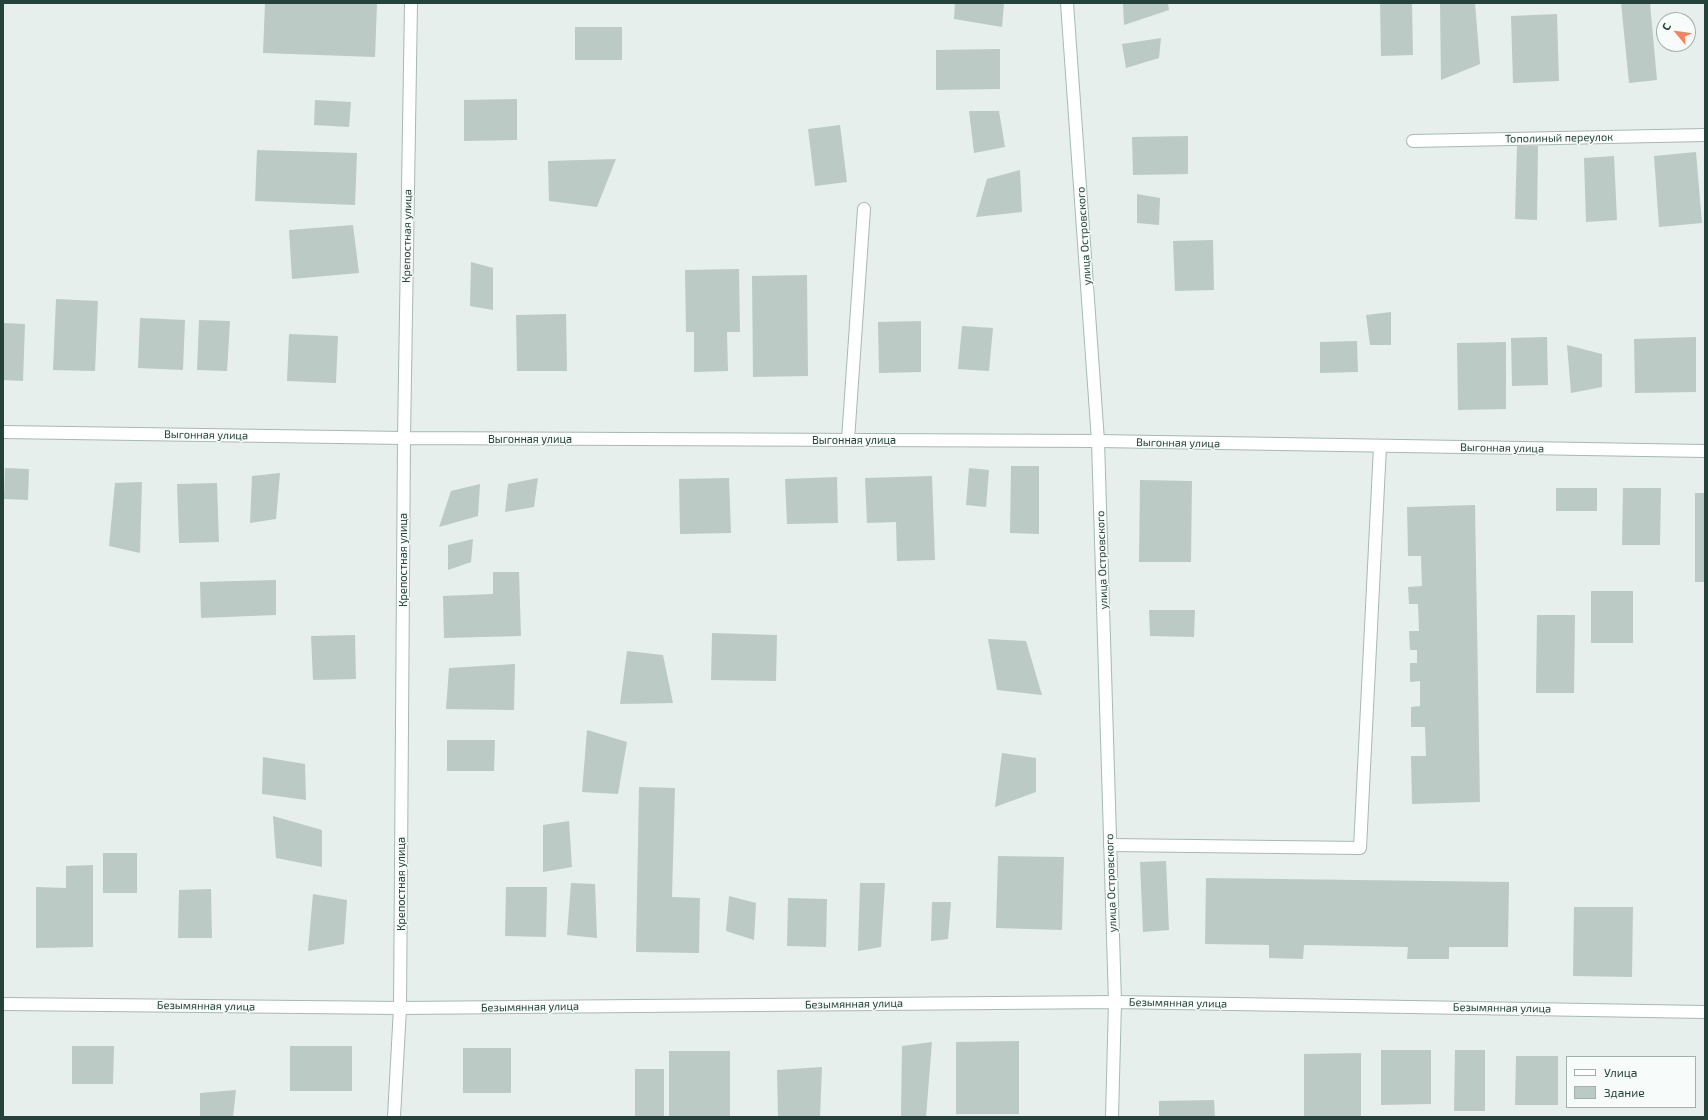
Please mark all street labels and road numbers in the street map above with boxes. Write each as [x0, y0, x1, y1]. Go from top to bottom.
street label: Тополиный переулок [1505, 130, 1613, 146]
street label: улица Островского [1074, 186, 1094, 286]
street label: Крепостная улица [400, 189, 414, 283]
street label: Выгонная улица [164, 428, 248, 442]
street label: Выгонная улица [488, 432, 572, 446]
street label: Выгонная улица [812, 433, 896, 447]
street label: Выгонная улица [1136, 436, 1220, 450]
street label: Выгонная улица [1460, 441, 1544, 455]
street label: улица Островского [1094, 510, 1110, 610]
street label: Крепостная улица [396, 513, 410, 607]
street label: улица Островского [1103, 833, 1119, 933]
street label: Крепостная улица [394, 837, 408, 931]
street label: Безымянная улица [1129, 996, 1227, 1010]
street label: Безымянная улица [805, 997, 903, 1011]
street label: Безымянная улица [157, 999, 255, 1013]
street label: Безымянная улица [481, 1000, 579, 1014]
street label: Безымянная улица [1453, 1001, 1551, 1015]

